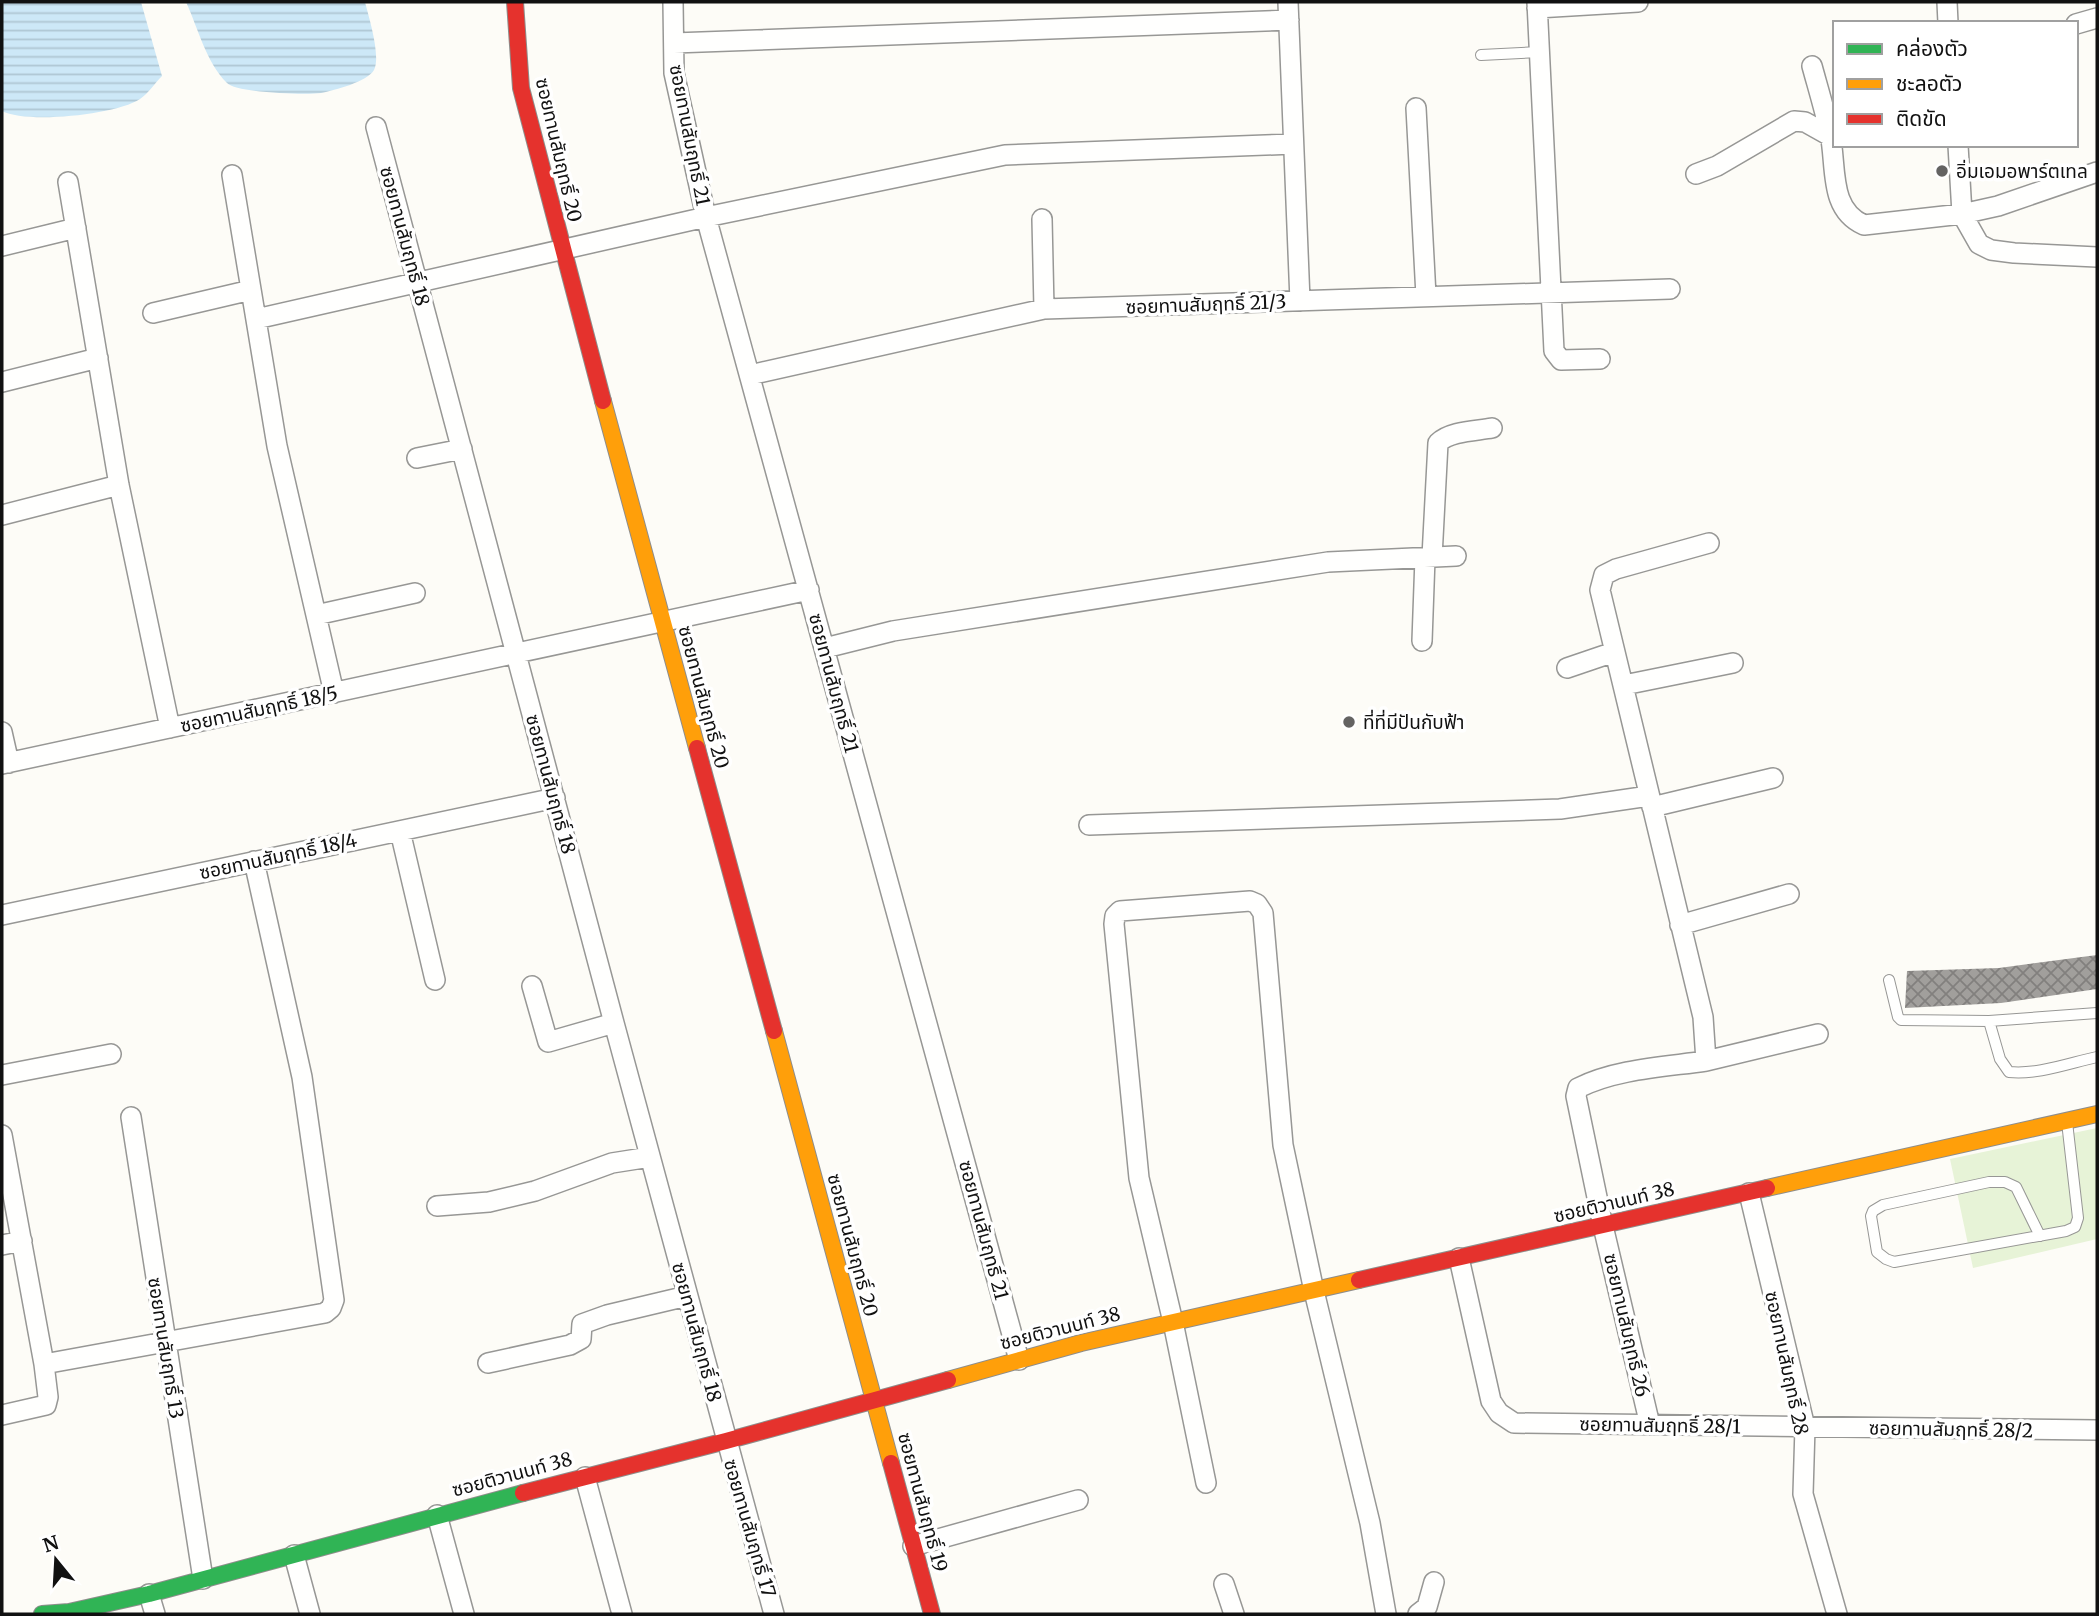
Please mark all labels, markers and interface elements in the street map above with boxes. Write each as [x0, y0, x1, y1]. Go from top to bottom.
legend [1833, 21, 2078, 147]
text: คล่องตัว [1896, 35, 1968, 62]
street label: ซอยทานสัมฤทธิ์ 21 [665, 62, 716, 208]
text: ชะลอตัว [1896, 70, 1962, 97]
street label: ซอยทานสัมฤทธิ์ 20 [531, 76, 587, 224]
text: ติดขัด [1896, 105, 1947, 132]
place label: อิ่มเอมอพาร์ตเทล [1956, 159, 2088, 183]
marker: อิ่มเอมอพาร์ตเทล [1934, 163, 1950, 179]
street label: ซอยทานสัมฤทธิ์ 18 [375, 164, 435, 308]
street label: ซอยทานสัมฤทธิ์ 21/3 [1125, 289, 1287, 319]
street label: ซอยทานสัมฤทธิ์ 21 [804, 611, 864, 756]
street label: ซอยทานสัมฤทธิ์ 20 [673, 623, 735, 771]
street label: ซอยทานสัมฤทธิ์ 18/5 [178, 681, 340, 737]
place label: ที่ที่มีปันกับฟ้า [1363, 709, 1465, 734]
street label: ซอยทานสัมฤทธิ์ 18 [521, 712, 581, 856]
marker: ที่ที่มีปันกับฟ้า [1341, 714, 1357, 730]
street label: ซอยทานสัมฤทธิ์ 18/4 [197, 828, 359, 884]
street label: ซอยทานสัมฤทธิ์ 21 [954, 1158, 1014, 1303]
street label: ซอยทานสัมฤทธิ์ 20 [822, 1171, 884, 1319]
street label: ซอยติวานนท์ 38 [1551, 1176, 1677, 1228]
street label: ซอยทานสัมฤทธิ์ 26 [1599, 1251, 1655, 1399]
street label: ซอยทานสัมฤทธิ์ 18 [667, 1260, 727, 1404]
street label: ซอยทานสัมฤทธิ์ 13 [143, 1276, 189, 1420]
street label: ซอยทานสัมฤทธิ์ 28 [1760, 1289, 1814, 1437]
street label: ซอยติวานนท์ 38 [997, 1301, 1123, 1355]
street label: ซอยทานสัมฤทธิ์ 28/1 [1579, 1412, 1741, 1438]
street label: ซอยทานสัมฤทธิ์ 28/2 [1869, 1416, 2033, 1442]
street label: ซอยทานสัมฤทธิ์ 19 [893, 1430, 953, 1574]
street label: ซอยติวานนท์ 38 [449, 1446, 575, 1502]
street label: ซอยทานสัมฤทธิ์ 17 [719, 1456, 781, 1600]
north arrow [21, 1525, 91, 1595]
text: N [40, 1530, 62, 1558]

